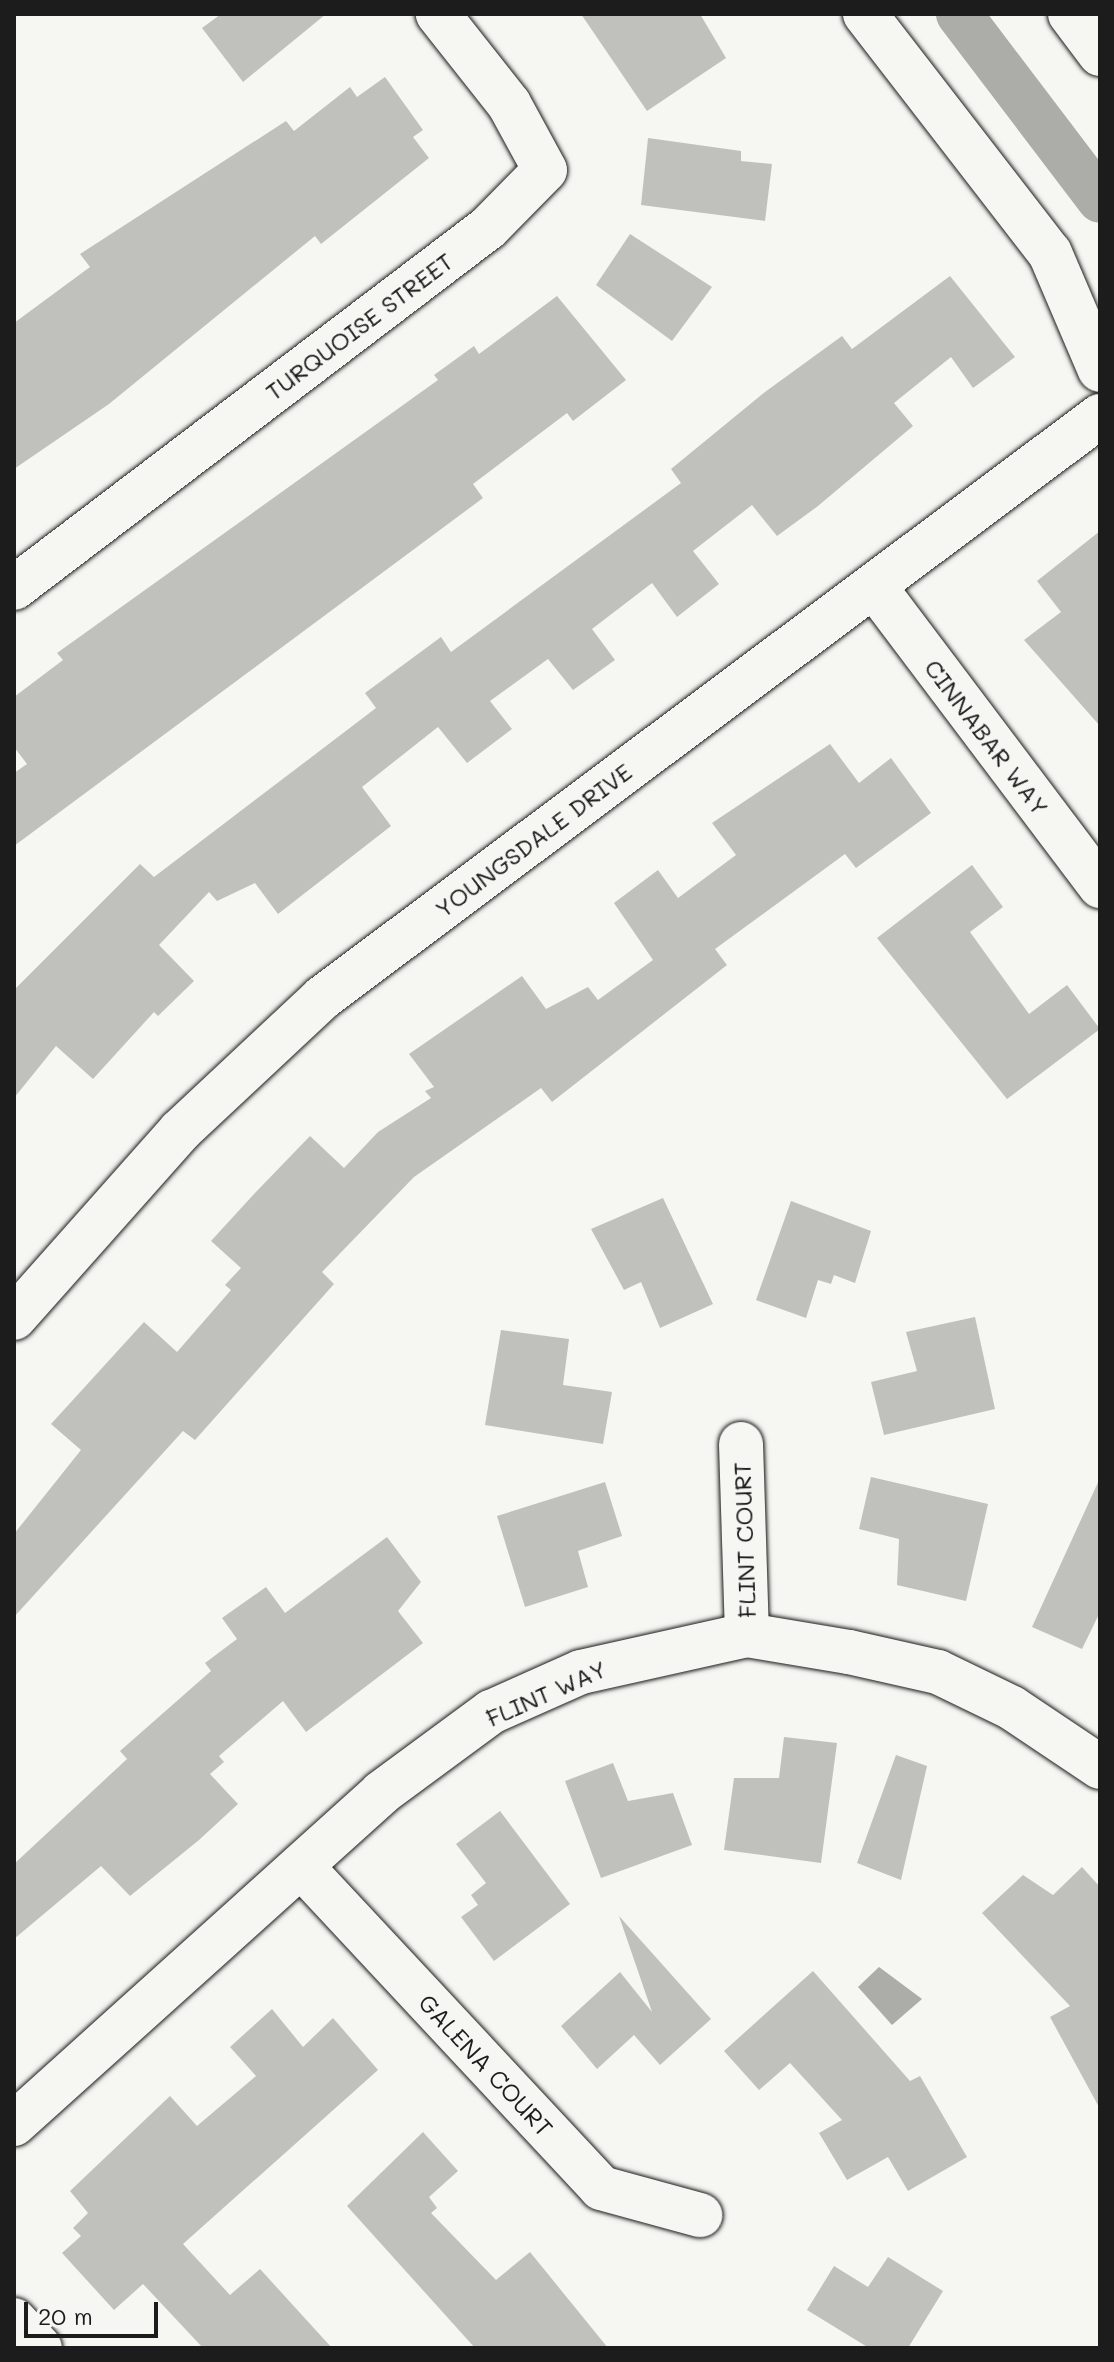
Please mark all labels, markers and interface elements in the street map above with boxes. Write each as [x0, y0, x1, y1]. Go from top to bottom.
street label: TURQUOISE STREET [260, 246, 458, 406]
street label: CINNABAR WAY [919, 653, 1055, 821]
street label: YOUNGSDALE DRIVE [429, 757, 637, 923]
street label: FLINT COURT [727, 1461, 761, 1619]
street label: FLINT WAY [481, 1654, 611, 1732]
street label: GALENA COURT [413, 1988, 559, 2142]
scale bar [28, 2286, 162, 2336]
text: 20 m [38, 2300, 93, 2331]

